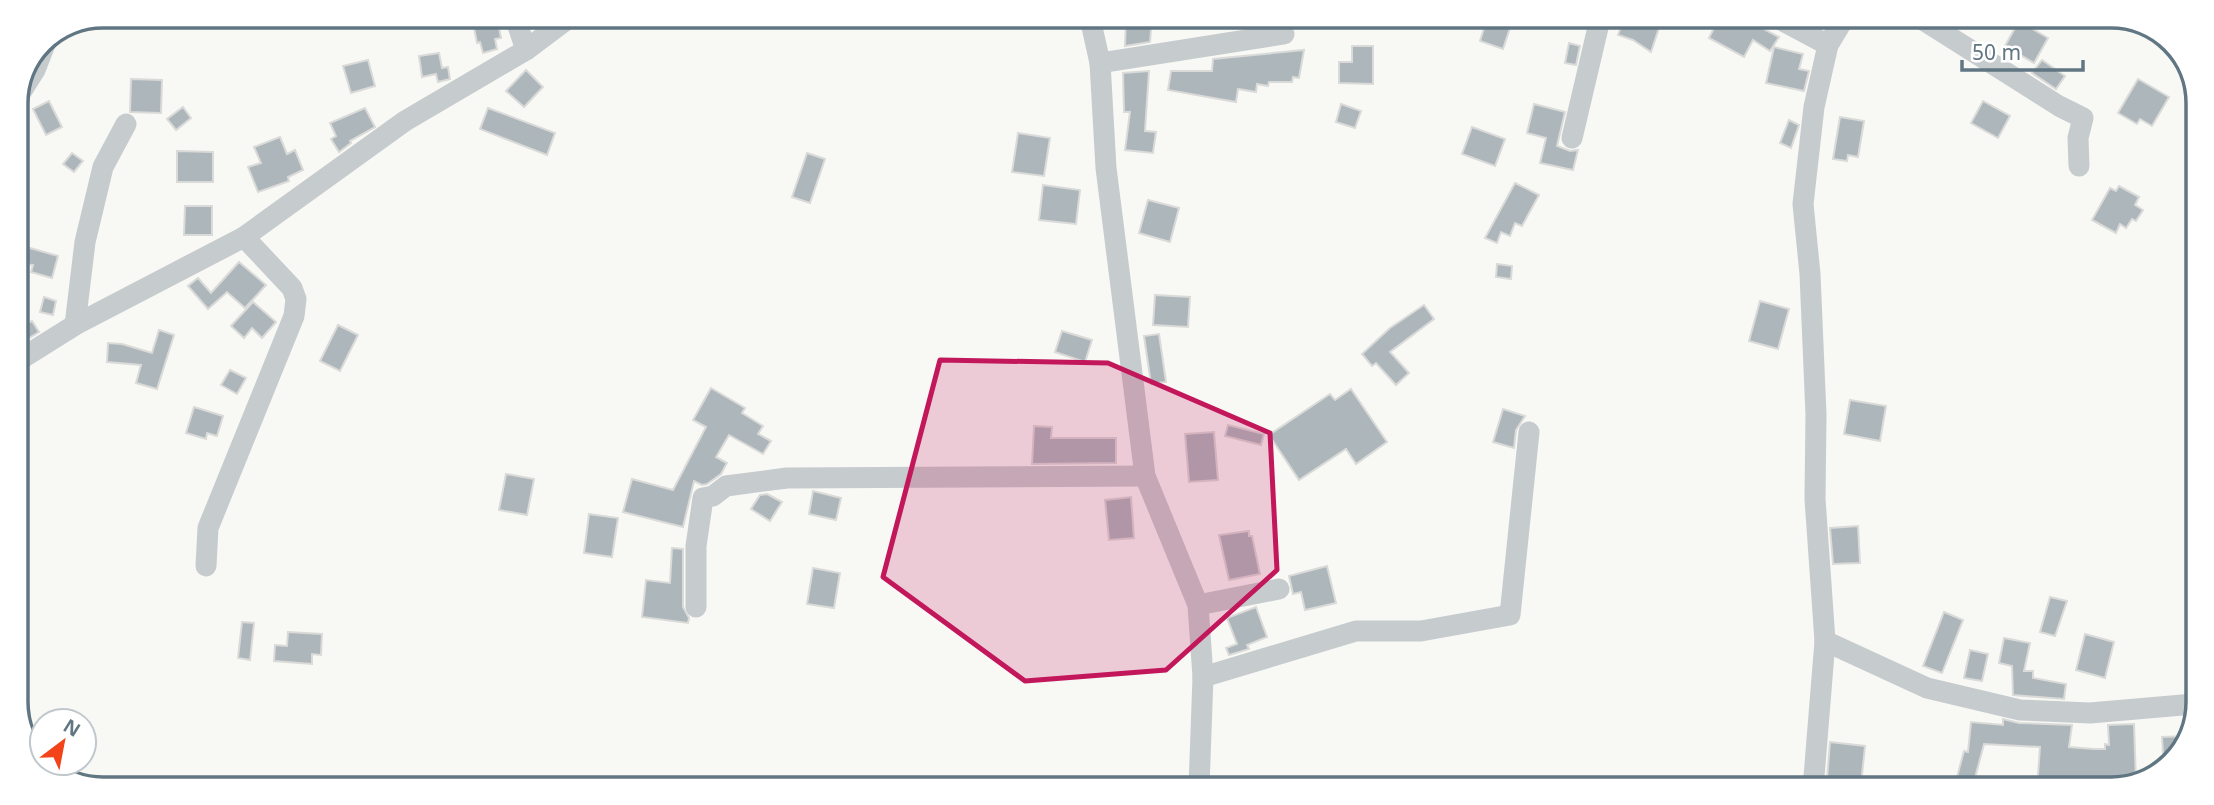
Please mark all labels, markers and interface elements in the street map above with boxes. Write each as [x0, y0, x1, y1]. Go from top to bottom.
scale bar [1962, 28, 2083, 72]
text: 50 m [1972, 38, 2021, 66]
north arrow [28, 707, 98, 777]
text: N [59, 712, 85, 743]

